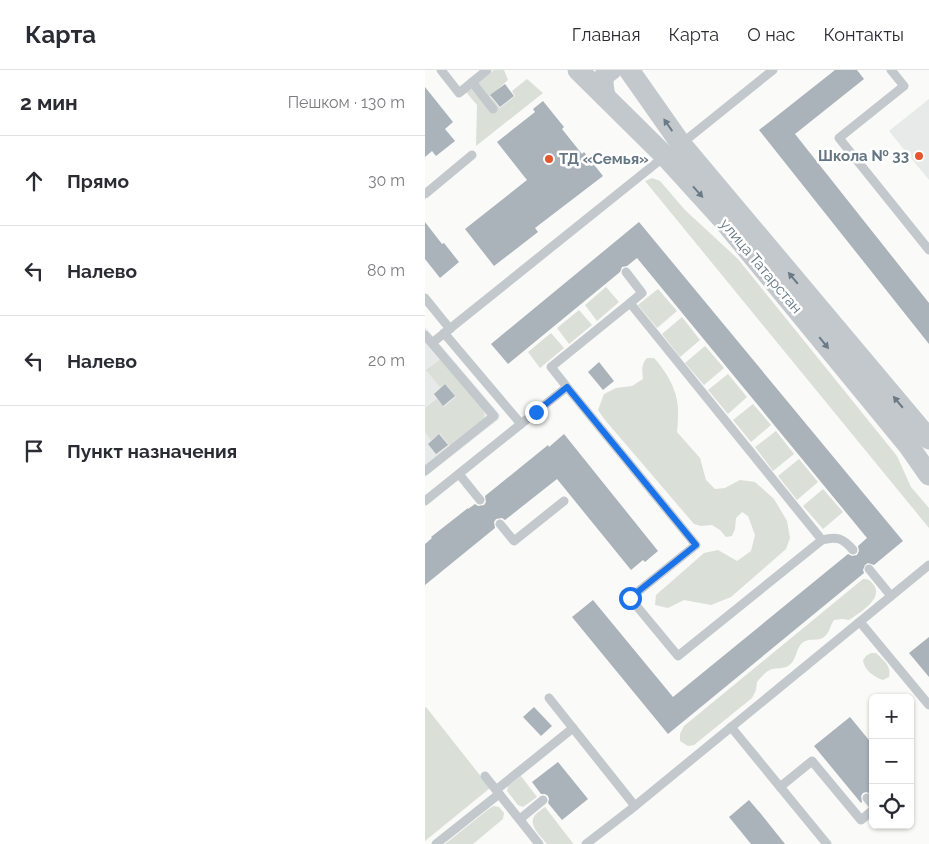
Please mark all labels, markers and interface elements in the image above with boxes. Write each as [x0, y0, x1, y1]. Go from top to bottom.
text: Карта [25, 20, 96, 49]
text: Главная [572, 24, 640, 45]
text: Карта [668, 24, 719, 45]
text: О нас [747, 24, 795, 45]
text: Контакты [823, 24, 904, 45]
text: 2 мин [20, 90, 78, 115]
text: Пешком · 130 m [288, 93, 405, 112]
one-way arrow [663, 118, 673, 132]
place label: Школа № 33 [818, 147, 909, 165]
place label: ТД «Семья» [559, 150, 649, 168]
marker: Школа № 33 [913, 150, 925, 162]
marker: ТД «Семья» [543, 153, 555, 165]
icon: ahead [20, 167, 48, 195]
text: Прямо [67, 170, 129, 192]
text: 30 m [368, 171, 405, 190]
one-way arrow [692, 185, 704, 197]
street label: улица Татарстан [716, 215, 806, 317]
icon: left [20, 257, 48, 285]
text: Налево [67, 260, 137, 282]
text: 80 m [367, 261, 405, 280]
one-way arrow [788, 271, 799, 284]
one-way arrow [819, 337, 830, 350]
icon: left [20, 347, 48, 375]
text: Налево [67, 350, 137, 372]
text: 20 m [368, 351, 405, 370]
one-way arrow [892, 396, 903, 409]
route end [525, 401, 548, 424]
icon: arrive [20, 437, 48, 465]
text: Пункт назначения [67, 440, 237, 462]
route start [619, 587, 642, 610]
map controls [869, 694, 914, 829]
button: + [869, 694, 914, 739]
button: − [869, 739, 914, 784]
button: locate [869, 784, 914, 829]

